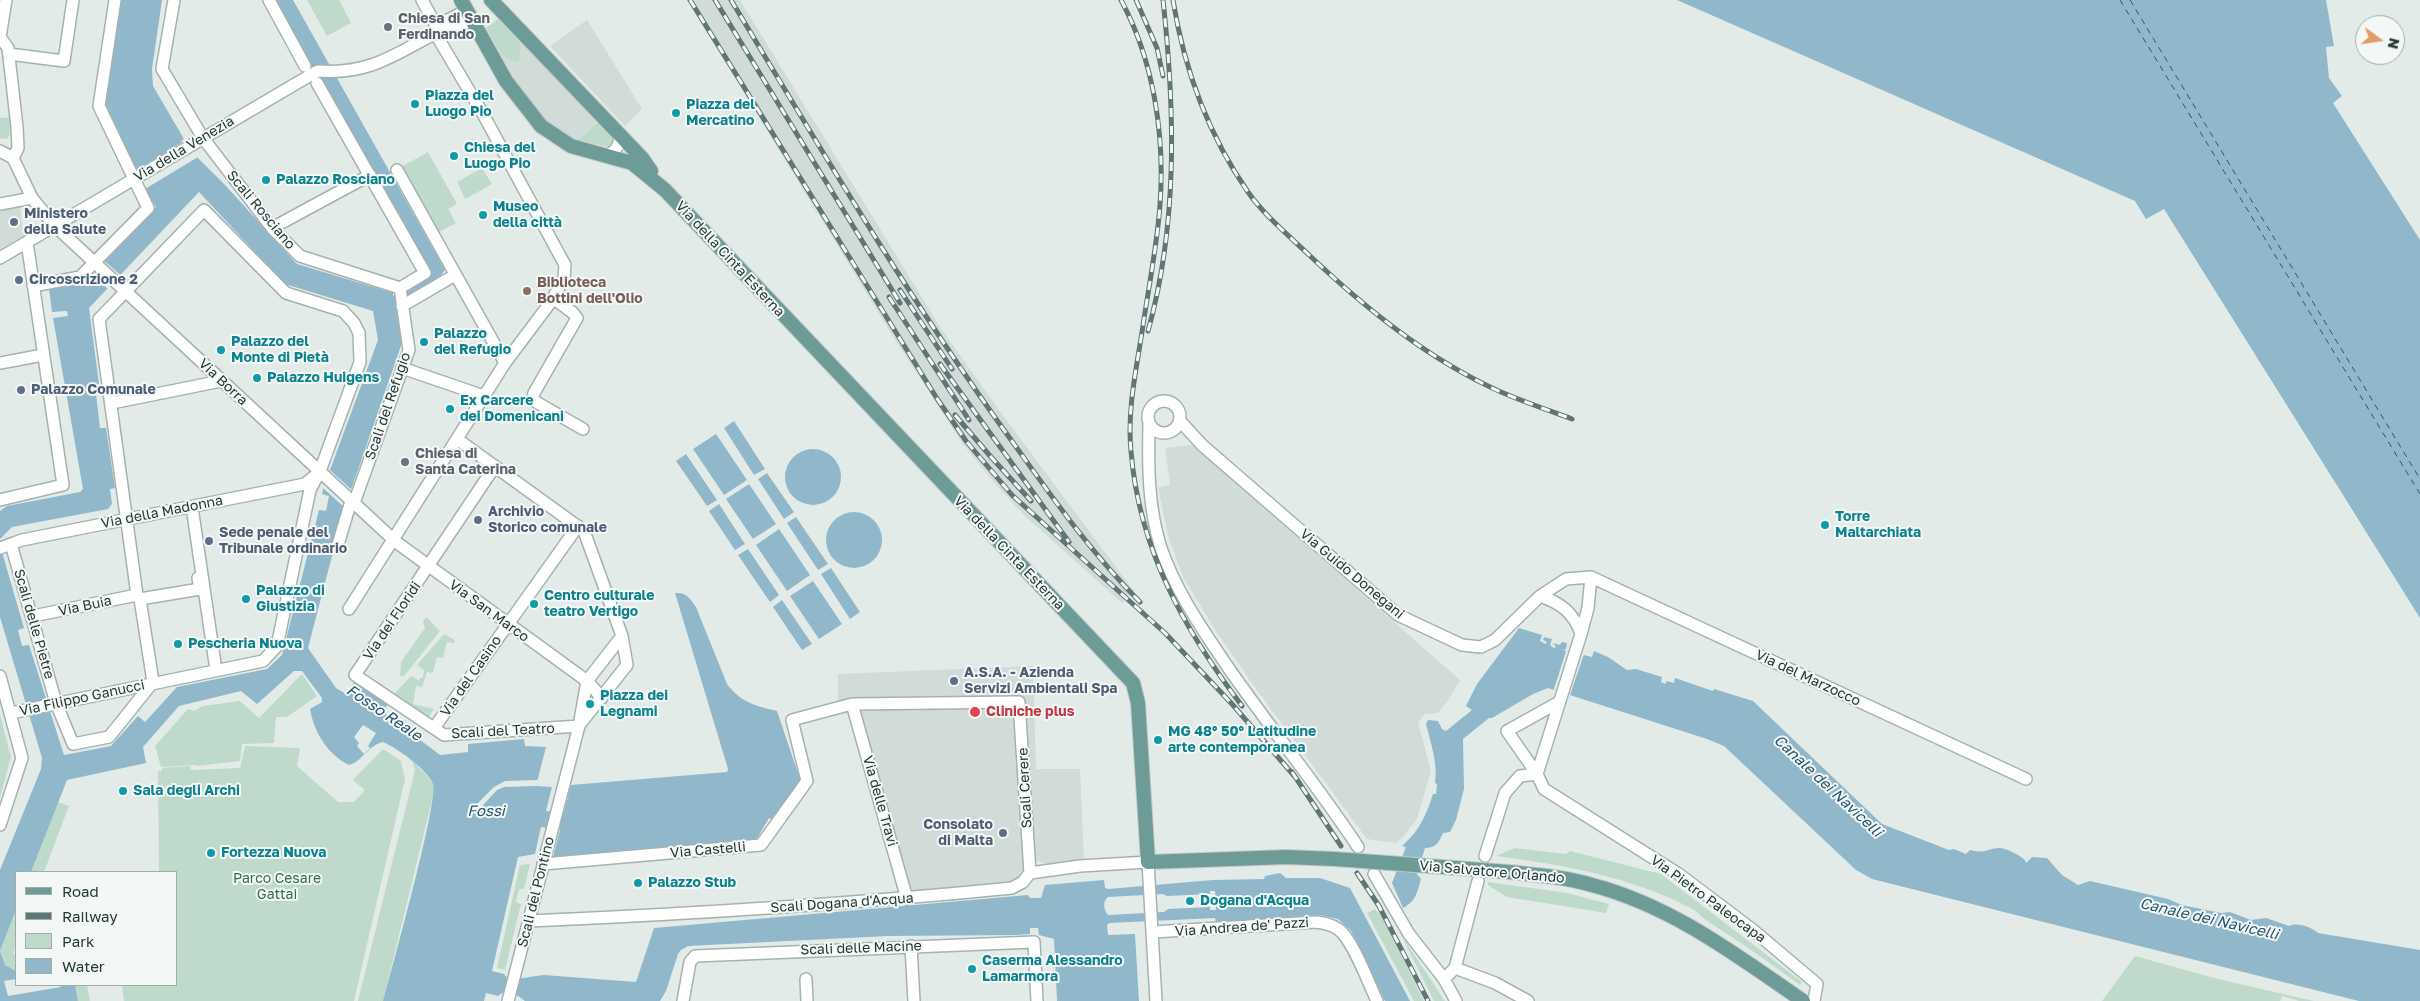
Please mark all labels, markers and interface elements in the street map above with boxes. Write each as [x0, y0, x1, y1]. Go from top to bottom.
place label: Chiesa di San Ferdinando [398, 11, 490, 44]
north arrow [2355, 15, 2405, 65]
marker: Chiesa di San Ferdinando [382, 21, 394, 33]
text: N [2385, 36, 2404, 51]
place label: Piazza del Luogo Pio [425, 88, 494, 120]
place label: Piazza del Mercatino [686, 97, 755, 130]
marker: Piazza del Luogo Pio [409, 98, 421, 110]
marker: Piazza del Mercatino [670, 107, 682, 119]
street label: Via della Venezia [131, 112, 237, 186]
place label: Chiesa del Luogo Pio [464, 140, 536, 172]
marker: Chiesa del Luogo Pio [448, 150, 460, 162]
street label: Scali Rosciano [223, 167, 299, 253]
place label: Palazzo Rosciano [276, 172, 395, 188]
marker: Palazzo Rosciano [260, 174, 272, 186]
street label: Via della Cinta Esterna [672, 198, 788, 320]
place label: Museo della città [493, 199, 562, 232]
place label: Ministero della Salute [24, 206, 106, 238]
marker: Museo della città [477, 209, 489, 221]
marker: Ministero della Salute [8, 216, 20, 228]
place label: Circoscrizione 2 [29, 272, 138, 288]
marker: Circoscrizione 2 [13, 274, 25, 286]
place label: Biblioteca Bottini dell'Olio [537, 275, 643, 308]
marker: Biblioteca Bottini dell'Olio [521, 285, 533, 297]
place label: Palazzo del Refugio [434, 326, 511, 358]
place label: Palazzo del Monte di Pietà [231, 334, 329, 367]
marker: Palazzo del Refugio [418, 336, 430, 348]
marker: Palazzo del Monte di Pietà [215, 344, 227, 356]
street label: Scali del Refugio [362, 350, 414, 462]
street label: Via Borra [195, 355, 251, 409]
place label: Palazzo Huigens [267, 370, 379, 386]
marker: Palazzo Huigens [251, 372, 263, 384]
place label: Palazzo Comunale [31, 382, 156, 398]
marker: Palazzo Comunale [15, 384, 27, 396]
place label: Ex Carcere dei Domenicani [460, 393, 564, 426]
marker: Ex Carcere dei Domenicani [444, 403, 456, 415]
place label: Chiesa di Santa Caterina [415, 446, 516, 478]
marker: Chiesa di Santa Caterina [399, 456, 411, 468]
street label: Via della Madonna [100, 492, 224, 532]
street label: Via della Cinta Esterna [950, 492, 1068, 614]
place label: Archivio Storico comunale [488, 504, 607, 536]
place label: Torre Maltarchiata [1835, 509, 1921, 542]
marker: Archivio Storico comunale [472, 514, 484, 526]
marker: Torre Maltarchiata [1819, 519, 1831, 531]
place label: Sede penale del Tribunale ordinario [219, 525, 347, 558]
street label: Via Guido Donegani [1296, 525, 1408, 623]
marker: Sede penale del Tribunale ordinario [203, 535, 215, 547]
street label: Scali delle Pietre [10, 567, 58, 681]
street label: Via San Marco [446, 576, 532, 646]
street label: Via dei Floridi [360, 579, 424, 663]
place label: Palazzo di Giustizia [256, 583, 325, 616]
place label: Centro culturale teatro Vertigo [544, 588, 654, 620]
street label: Via Buia [57, 592, 113, 620]
marker: Palazzo di Giustizia [240, 593, 252, 605]
marker: Centro culturale teatro Vertigo [528, 598, 540, 610]
street label: Via del Casino [437, 632, 505, 720]
place label: Pescheria Nuova [188, 636, 302, 652]
marker: Pescheria Nuova [172, 638, 184, 650]
street label: Via del Marzocco [1753, 646, 1863, 710]
place label: A.S.A. - Azienda Servizi Ambientali Spa [964, 665, 1117, 698]
marker: A.S.A. - Azienda Servizi Ambientali Spa [948, 675, 960, 687]
street label: Via Filippo Ganucci [18, 676, 146, 720]
water label: Fosso Reale [343, 681, 425, 745]
place label: Piazza dei Legnami [600, 688, 668, 720]
marker: Piazza dei Legnami [584, 698, 596, 710]
place label: Cliniche plus [986, 704, 1075, 720]
marker: Cliniche plus [968, 705, 982, 719]
street label: Scali del Teatro [451, 720, 555, 742]
place label: MG 48° 50° Latitudine arte contemporanea [1168, 724, 1316, 756]
water label: Canale dei Navicelli [1770, 731, 1886, 841]
marker: MG 48° 50° Latitudine arte contemporanea [1152, 734, 1164, 746]
street label: Scali Cerere [1014, 747, 1036, 829]
street label: Via delle Travi [859, 754, 901, 848]
place label: Sala degli Archi [133, 783, 240, 799]
marker: Sala degli Archi [117, 785, 129, 797]
water label: Fossi [467, 802, 505, 820]
place label: Consolato di Malta [923, 817, 993, 850]
marker: Consolato di Malta [997, 827, 1009, 839]
street label: Scali del Pontino [514, 835, 558, 949]
street label: Via Castelli [670, 838, 746, 862]
place label: Fortezza Nuova [221, 845, 326, 861]
marker: Fortezza Nuova [205, 847, 217, 859]
street label: Via Pietro Paleocapa [1647, 852, 1769, 946]
street label: Via Salvatore Orlando [1419, 857, 1565, 887]
legend [15, 871, 178, 986]
park label: Parco Cesare Gattai [233, 871, 321, 904]
place label: Palazzo Stub [648, 875, 736, 891]
marker: Palazzo Stub [632, 877, 644, 889]
text: Road [62, 882, 99, 900]
street label: Scali Dogana d'Acqua [770, 890, 914, 916]
place label: Dogana d'Acqua [1200, 893, 1309, 909]
water label: Canale dei Navicelli [2138, 894, 2280, 944]
marker: Dogana d'Acqua [1184, 895, 1196, 907]
text: Railway [62, 907, 118, 925]
street label: Via Andrea de' Pazzi [1174, 914, 1310, 940]
text: Park [62, 932, 94, 950]
street label: Scali delle Macine [800, 937, 922, 959]
place label: Caserma Alessandro Lamarmora [982, 953, 1123, 986]
text: Water [62, 957, 105, 975]
marker: Caserma Alessandro Lamarmora [966, 963, 978, 975]

